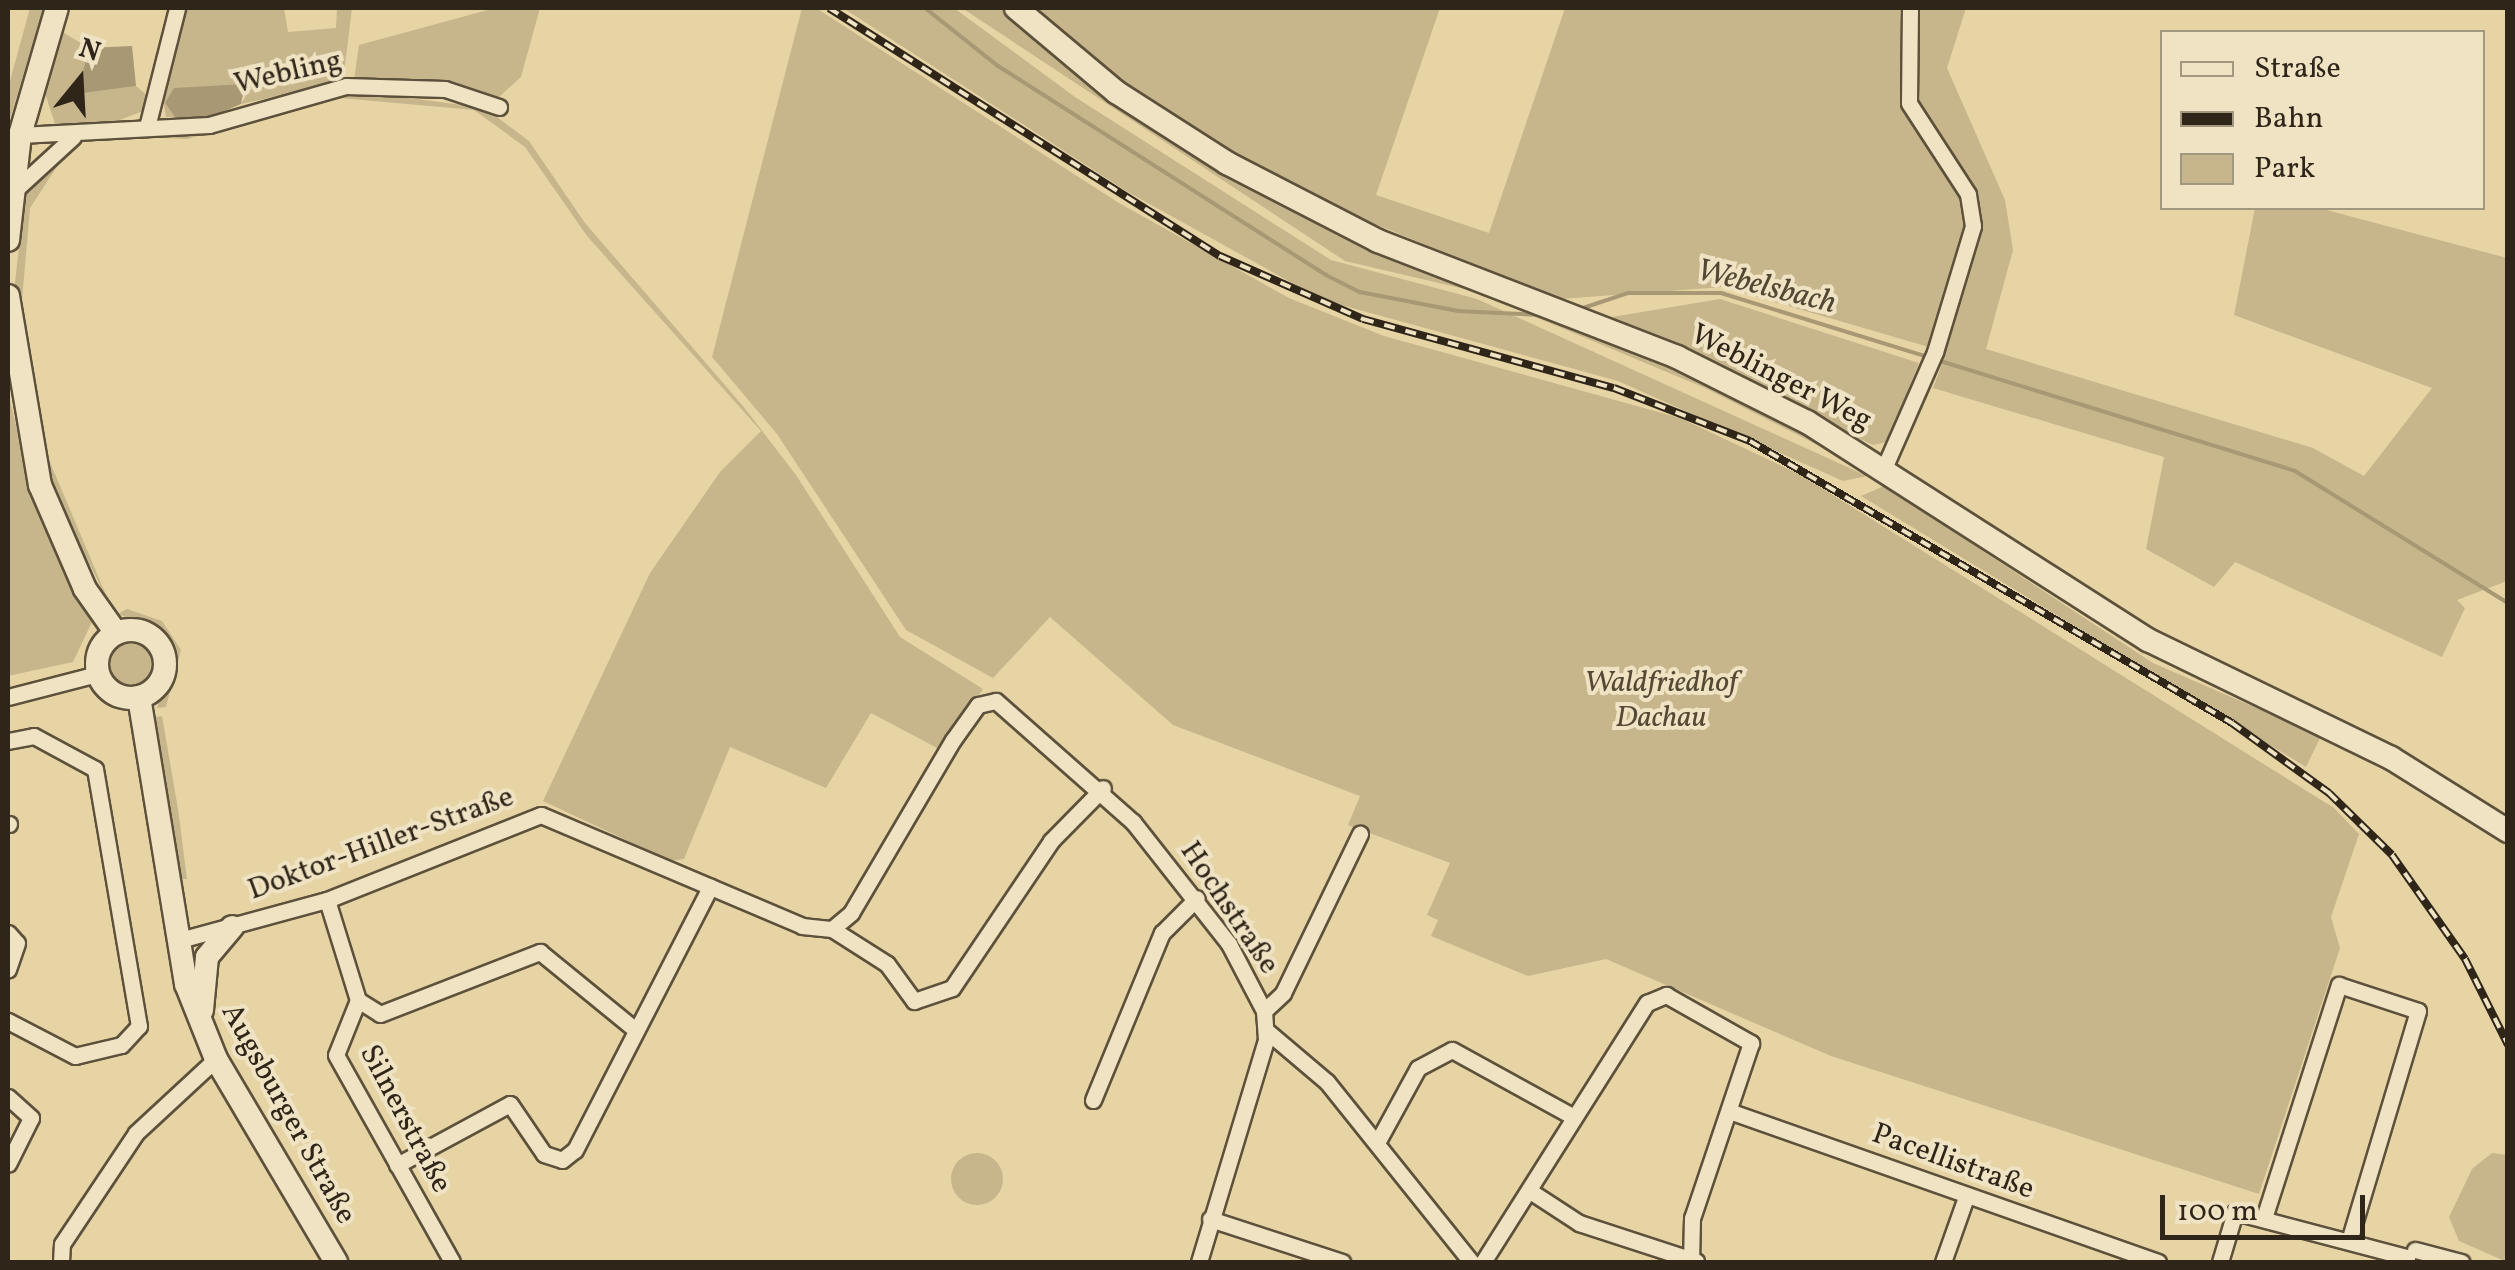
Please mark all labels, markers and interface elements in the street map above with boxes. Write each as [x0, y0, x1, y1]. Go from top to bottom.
text: N [74, 29, 105, 73]
north arrow [30, 30, 130, 130]
legend [2160, 30, 2485, 210]
street label: Webling [231, 43, 345, 103]
text: Straße [2254, 48, 2341, 90]
text: Bahn [2254, 98, 2323, 140]
text: Park [2254, 148, 2315, 190]
water label: Webelsbach [1692, 252, 1840, 324]
street label: Weblinger Weg [1684, 317, 1878, 439]
park label: Waldfriedhof Dachau [1584, 665, 1738, 736]
street label: Doktor-Hiller-Straße [243, 779, 519, 909]
street label: Hochstraße [1172, 835, 1286, 981]
street label: Augsburger Straße [213, 998, 363, 1230]
street label: Silnerstraße [351, 1039, 459, 1199]
street label: Pacellistraße [1867, 1116, 2039, 1208]
scale bar [2165, 1175, 2370, 1237]
text: 100 m [2177, 1191, 2258, 1233]

